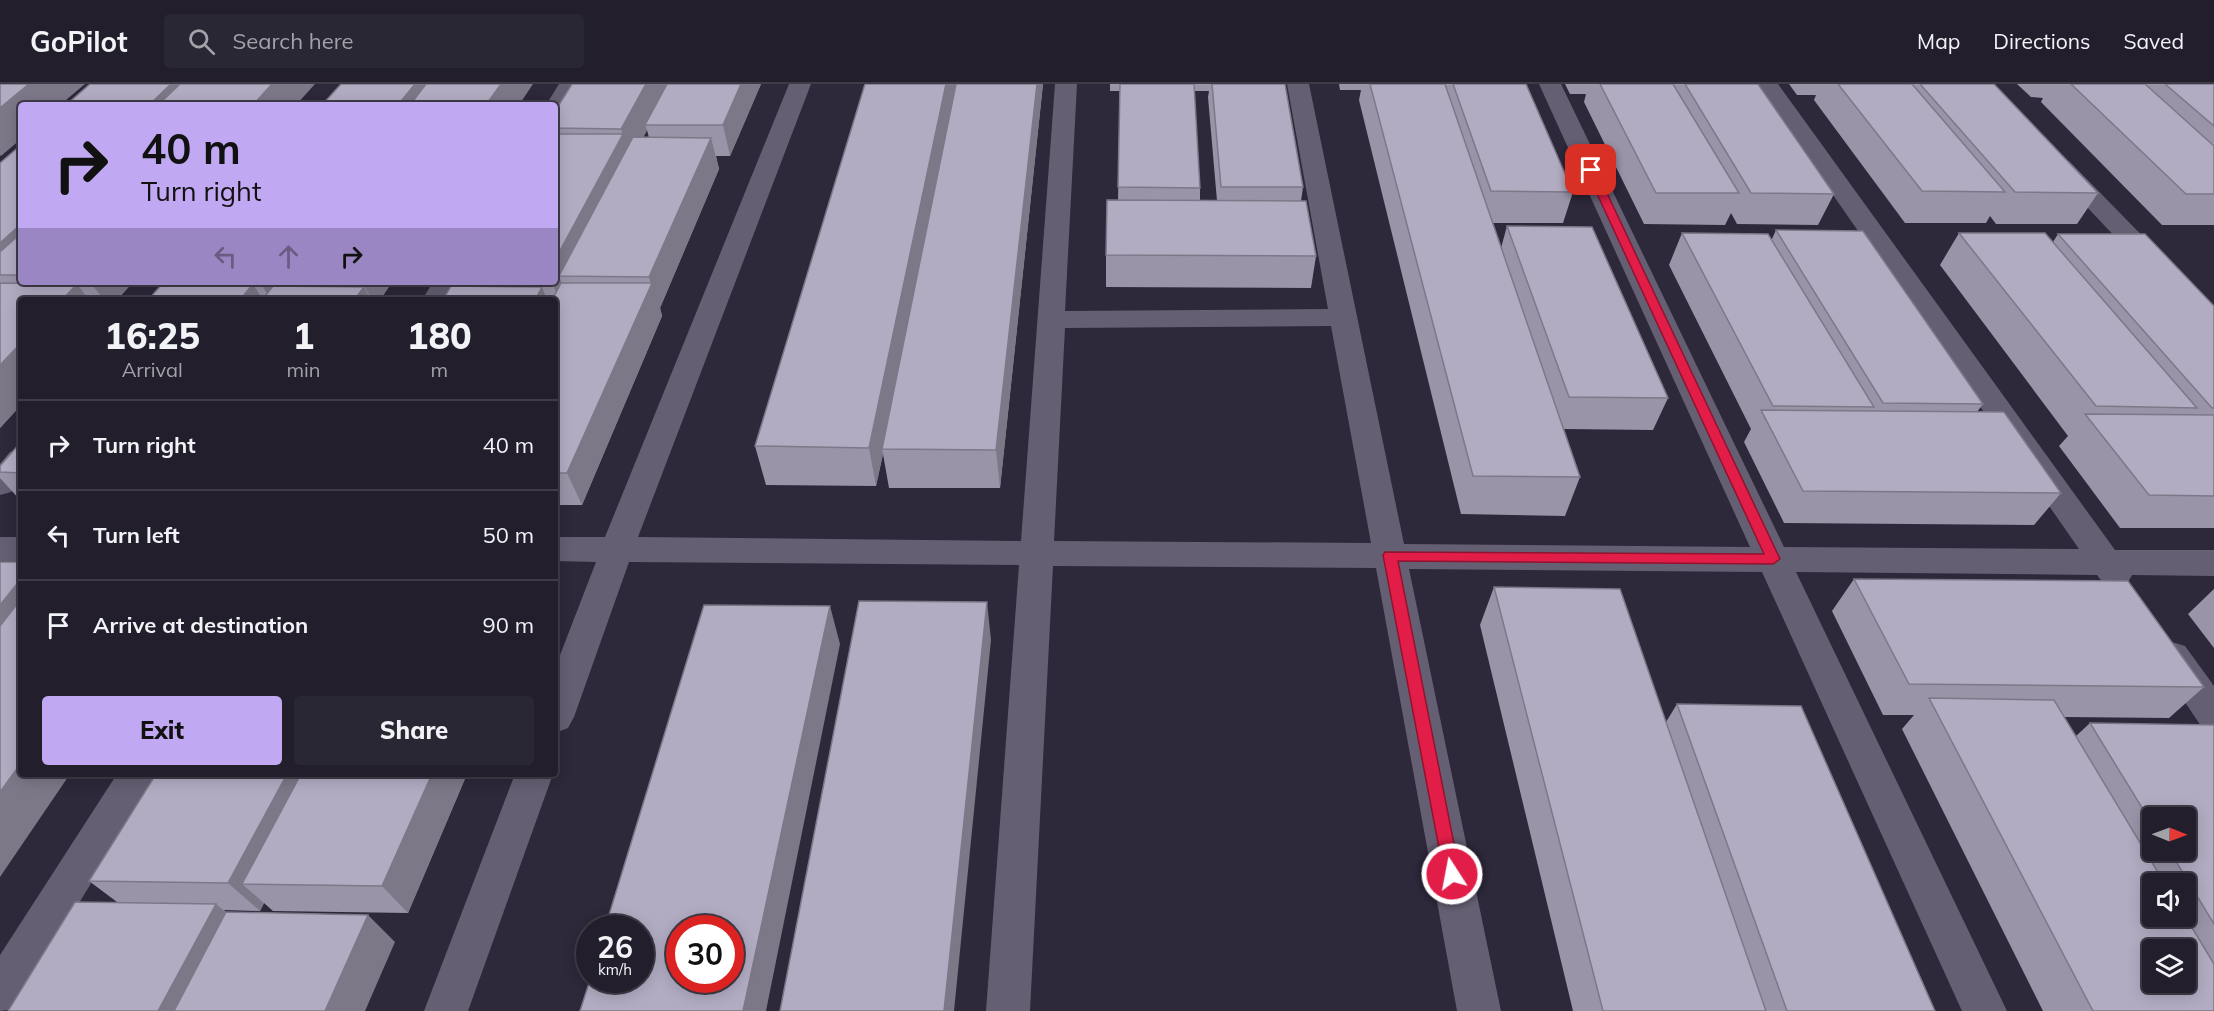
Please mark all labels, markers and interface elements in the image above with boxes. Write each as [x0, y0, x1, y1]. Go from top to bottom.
search box [164, 14, 584, 68]
text: GoPilot [30, 24, 128, 59]
icon: search [185, 25, 218, 58]
text: Search here [233, 27, 354, 55]
text: Map [1917, 28, 1960, 54]
text: Directions [1993, 28, 2090, 54]
text: Saved [2123, 28, 2184, 54]
text: 40 m [141, 122, 241, 175]
icon: right [42, 126, 120, 204]
pin [1565, 144, 1616, 195]
icon: arrive [1574, 153, 1607, 186]
text: Turn right [141, 174, 261, 208]
icon: left [209, 240, 242, 273]
icon: ahead [272, 240, 305, 273]
icon: right [335, 240, 368, 273]
text: 16:25 [104, 313, 200, 358]
text: 1 [293, 313, 314, 358]
text: 180 [407, 313, 472, 358]
text: Arrival [122, 357, 183, 382]
text: min [286, 357, 321, 382]
text: m [430, 357, 448, 382]
icon: right [42, 429, 75, 462]
text: Turn right [93, 431, 196, 459]
text: 40 m [483, 431, 534, 459]
icon: left [42, 519, 75, 552]
text: Turn left [93, 521, 180, 549]
text: 50 m [483, 521, 534, 549]
icon: arrive [42, 609, 75, 642]
text: Arrive at destination [93, 611, 308, 639]
text: 90 m [483, 611, 534, 639]
button: Exit [42, 696, 282, 765]
button: Share [294, 696, 534, 765]
north arrow [2142, 807, 2196, 861]
map controls [2142, 807, 2196, 993]
position arrow [1420, 842, 1484, 906]
button: sound [2142, 873, 2196, 927]
speed limit sign: 30 [666, 915, 744, 993]
text: 26 [597, 928, 633, 966]
button: layers [2142, 939, 2196, 993]
text: km/h [598, 960, 632, 979]

